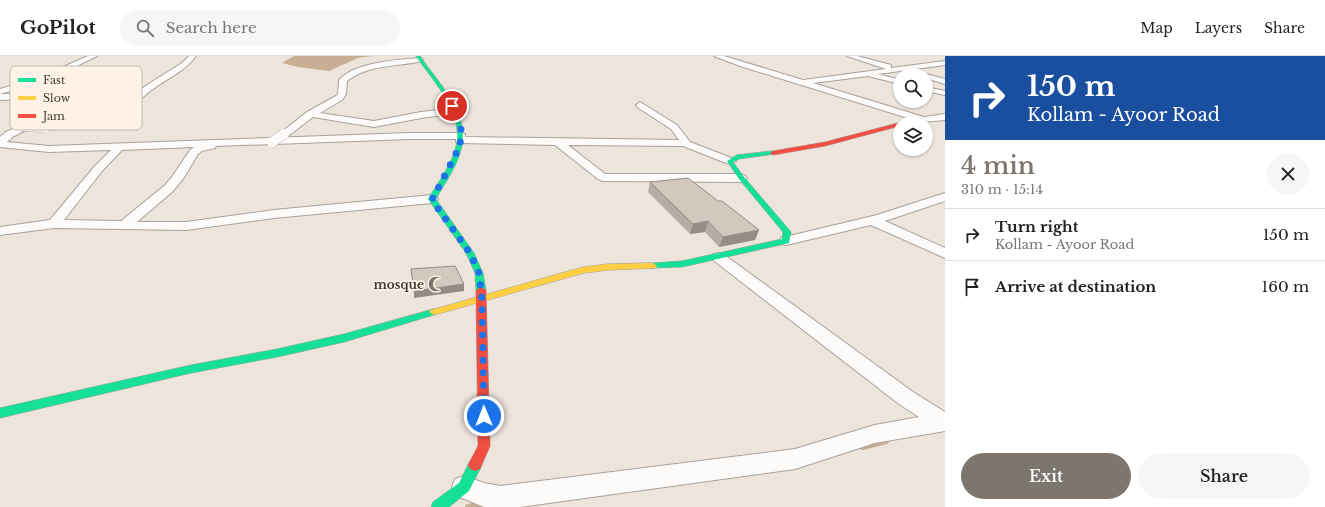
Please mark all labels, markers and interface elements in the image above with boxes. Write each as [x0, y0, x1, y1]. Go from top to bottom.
search box [120, 10, 400, 46]
text: GoPilot [20, 16, 96, 39]
icon: search [134, 17, 156, 39]
text: Search here [166, 18, 257, 37]
text: Map [1140, 19, 1173, 37]
text: Layers [1195, 19, 1242, 37]
text: Share [1264, 19, 1305, 37]
legend [10, 66, 142, 130]
map controls [893, 68, 933, 156]
button: search [893, 68, 933, 108]
text: 150 m [1027, 69, 1115, 104]
icon: right [961, 72, 1013, 124]
text: Fast [43, 73, 66, 87]
pin [435, 89, 469, 123]
text: Slow [43, 91, 71, 105]
icon: arrive [441, 95, 463, 117]
text: Kollam - Ayoor Road [1027, 104, 1220, 126]
text: Jam [41, 109, 65, 123]
button: layers [893, 116, 933, 156]
text: 4 min [961, 151, 1035, 180]
button: close [1267, 153, 1309, 195]
text: 310 m · 15:14 [961, 181, 1043, 198]
text: Turn right [995, 217, 1078, 236]
icon: right [961, 224, 983, 246]
text: 150 m [1263, 225, 1309, 244]
text: Kollam - Ayoor Road [995, 236, 1134, 253]
mosque icon: mosque [427, 275, 445, 293]
icon: arrive [961, 276, 983, 298]
place label: mosque [374, 277, 424, 292]
text: Arrive at destination [995, 277, 1156, 296]
text: 160 m [1262, 277, 1309, 296]
position arrow [463, 395, 505, 437]
button: Exit [961, 453, 1131, 499]
button: Share [1139, 453, 1309, 499]

